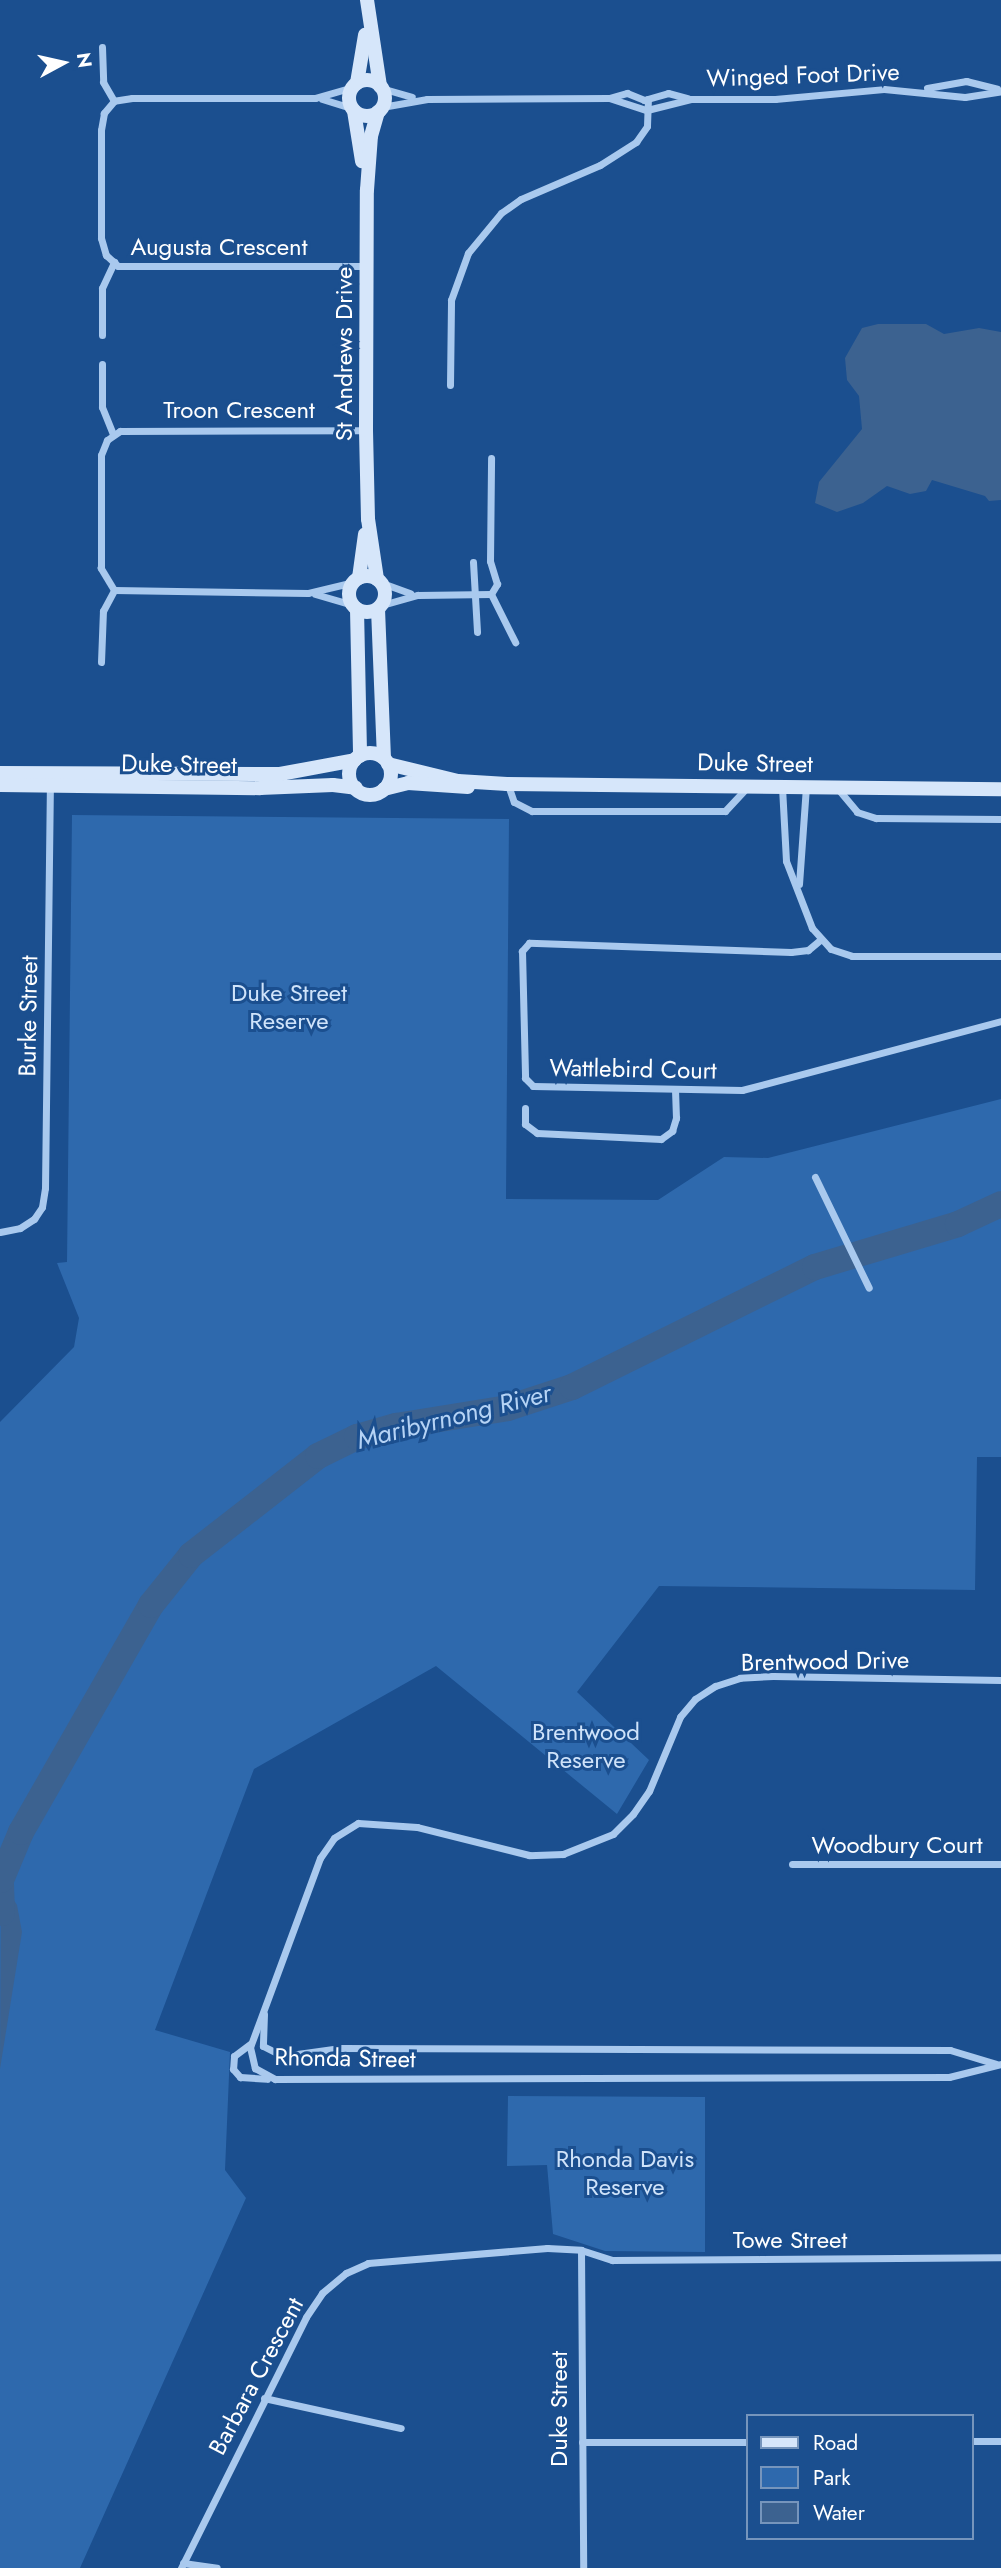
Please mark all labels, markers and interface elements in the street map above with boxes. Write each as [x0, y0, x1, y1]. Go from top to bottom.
north arrow [28, 28, 98, 98]
text: N [70, 51, 99, 69]
street label: Winged Foot Drive [706, 57, 900, 93]
street label: Augusta Crescent [131, 233, 307, 261]
street label: St Andrews Drive [330, 267, 358, 441]
street label: Troon Crescent [163, 396, 315, 424]
street label: Duke Street [697, 748, 813, 778]
street label: Duke Street [121, 749, 237, 779]
street label: Burke Street [13, 955, 43, 1077]
park label: Duke Street Reserve [231, 979, 347, 1035]
street label: Wattlebird Court [549, 1053, 717, 1085]
water label: Maribyrnong River [354, 1378, 554, 1456]
street label: Brentwood Drive [741, 1645, 909, 1677]
park label: Brentwood Reserve [532, 1718, 640, 1774]
street label: Woodbury Court [812, 1831, 982, 1859]
street label: Rhonda Street [274, 2042, 416, 2074]
park label: Rhonda Davis Reserve [556, 2145, 694, 2201]
street label: Towe Street [733, 2226, 847, 2254]
street label: Barbara Crescent [202, 2292, 310, 2460]
street label: Duke Street [545, 2351, 573, 2467]
legend [746, 2414, 973, 2540]
text: Road [813, 2428, 858, 2458]
text: Park [813, 2463, 850, 2493]
text: Water [813, 2498, 865, 2528]

